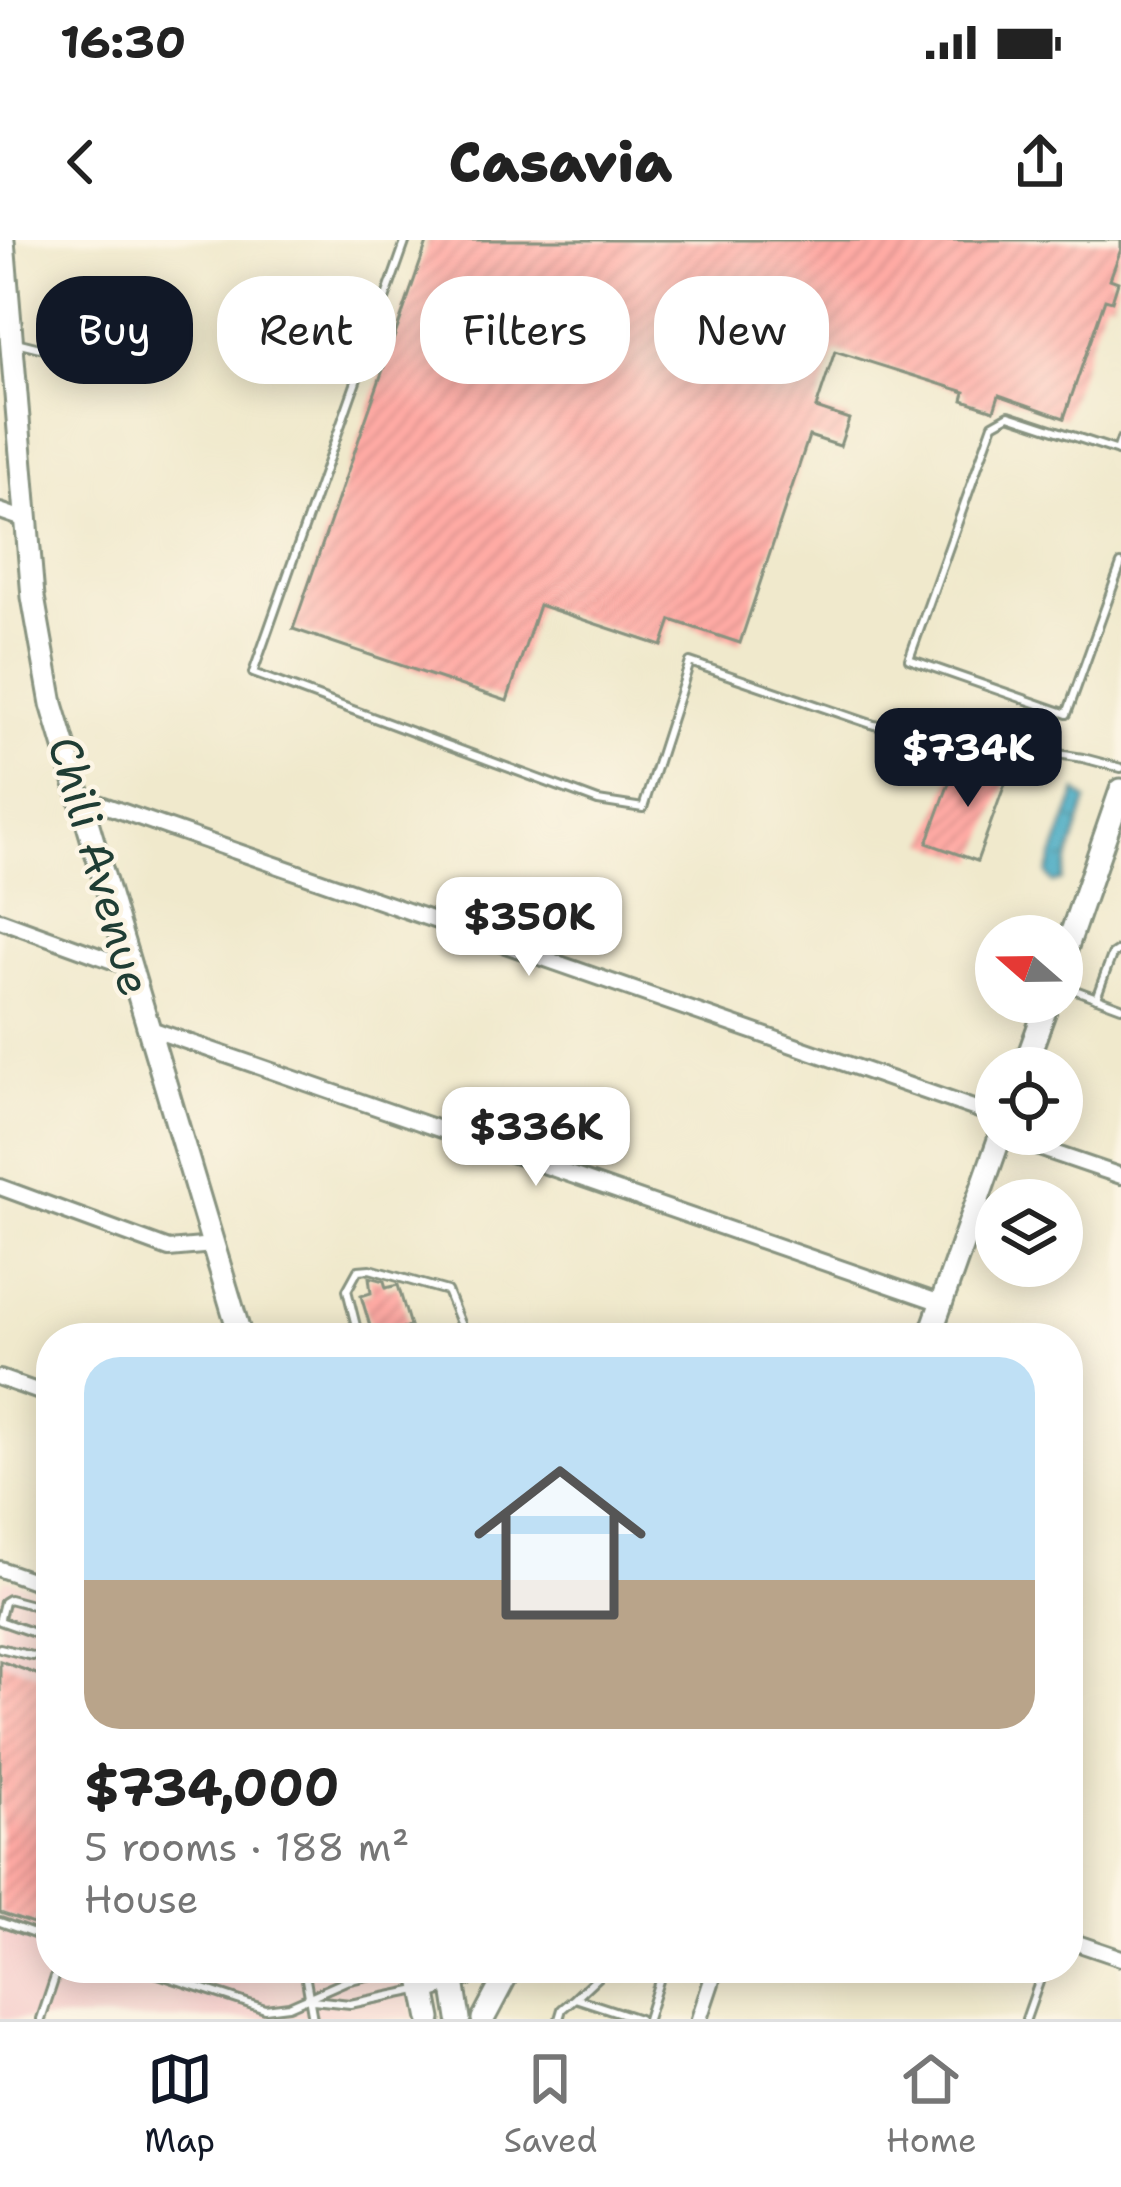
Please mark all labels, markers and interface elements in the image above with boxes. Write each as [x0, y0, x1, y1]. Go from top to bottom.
text: 16:30 [60, 12, 186, 72]
text: Casavia [448, 126, 673, 198]
icon: back [48, 129, 114, 195]
icon: share [1007, 129, 1073, 195]
chip: Buy [36, 276, 193, 384]
chip: Rent [217, 276, 396, 384]
chip: Filters [420, 276, 630, 384]
chip: New [654, 276, 829, 384]
pin: $734K [884, 708, 1052, 810]
text: $734K [902, 721, 1034, 773]
street label: Chili Avenue [34, 729, 166, 1003]
pin: $350K [445, 877, 613, 979]
text: $350K [463, 890, 595, 942]
north arrow [975, 915, 1083, 1023]
map controls [975, 915, 1083, 1287]
button: locate [975, 1047, 1083, 1155]
pin: $336K [452, 1087, 620, 1189]
text: $336K [469, 1100, 603, 1152]
button: layers [975, 1179, 1083, 1287]
icon: home [452, 1435, 668, 1651]
text: $734,000 [84, 1753, 340, 1821]
text: 5 rooms · 188 m² [84, 1821, 409, 1873]
text: House [84, 1873, 199, 1925]
tab: Map [144, 2046, 215, 2163]
tab: Saved [504, 2046, 597, 2163]
tab: Home [886, 2046, 977, 2163]

